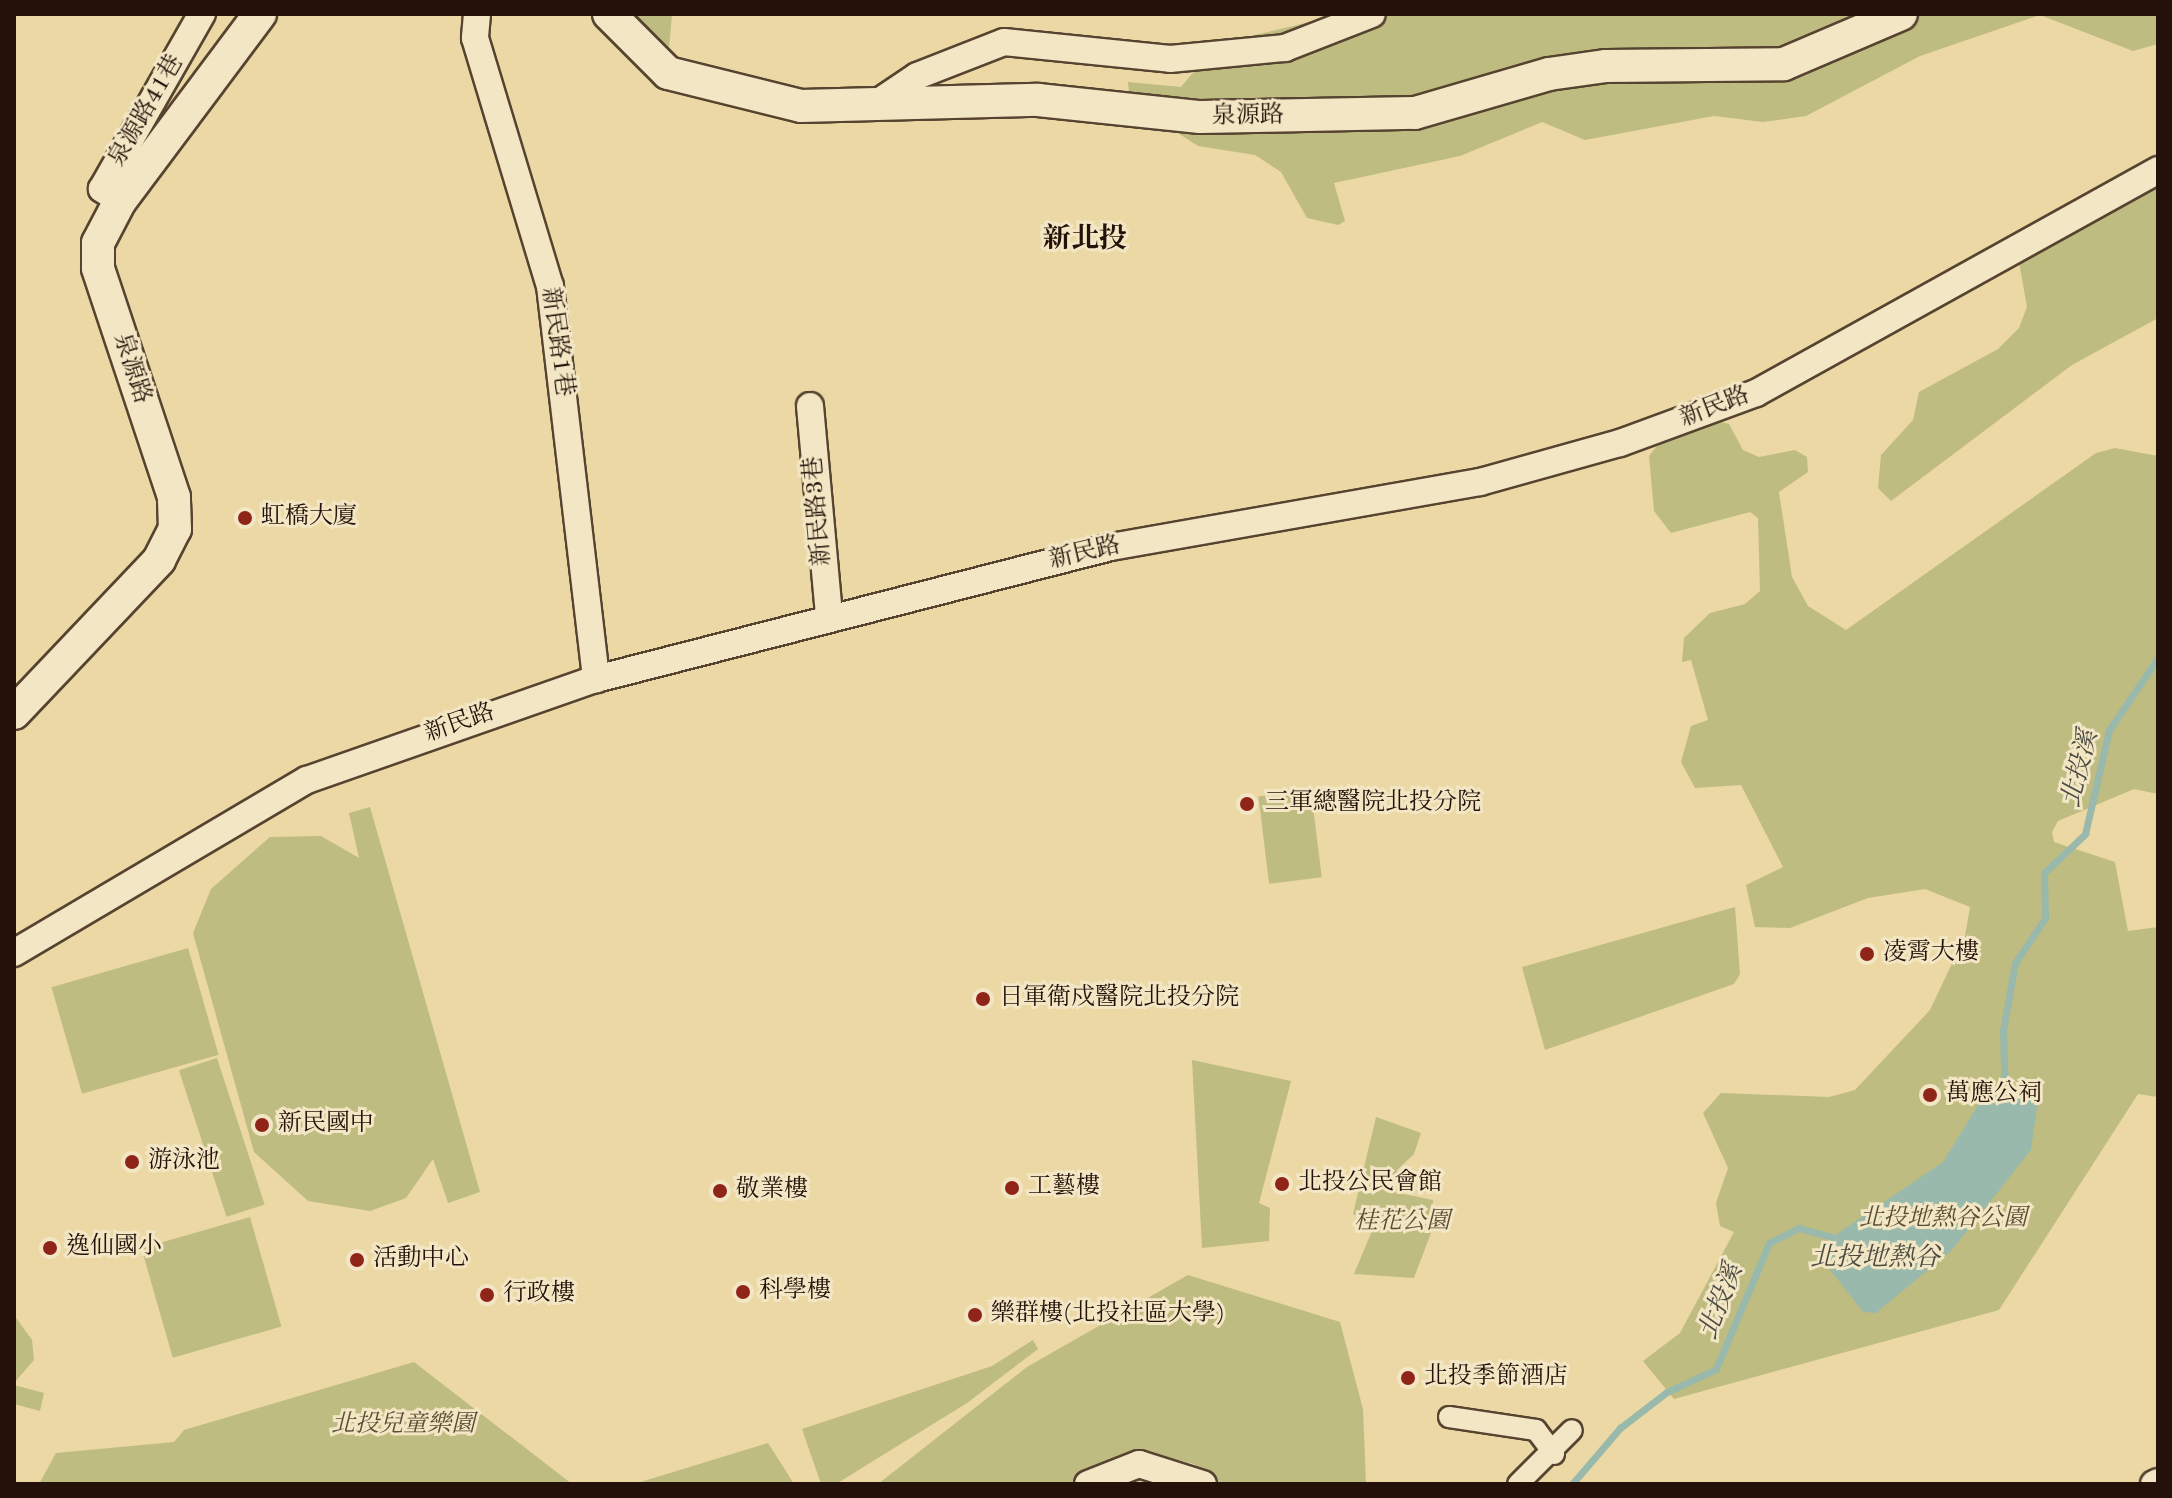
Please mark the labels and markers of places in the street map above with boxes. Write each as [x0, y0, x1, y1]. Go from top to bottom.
place label: 虹橋大廈 [261, 504, 357, 532]
marker: 虹橋大廈 [236, 509, 254, 527]
place label: 三軍總醫院北投分院 [1265, 790, 1481, 818]
marker: 三軍總醫院北投分院 [1236, 793, 1258, 815]
place label: 凌霄大樓 [1883, 940, 1979, 968]
marker: 凌霄大樓 [1858, 945, 1876, 963]
place label: 日軍衛戍醫院北投分院 [999, 985, 1239, 1013]
marker: 日軍衛戍醫院北投分院 [974, 990, 992, 1008]
place label: 萬應公祠 [1946, 1081, 2042, 1109]
marker: 萬應公祠 [1921, 1086, 1939, 1104]
place label: 新民國中 [278, 1111, 374, 1139]
marker: 新民國中 [253, 1116, 271, 1134]
place label: 游泳池 [148, 1148, 220, 1176]
marker: 游泳池 [123, 1153, 141, 1171]
place label: 北投公民會館 [1298, 1170, 1442, 1198]
place label: 工藝樓 [1028, 1174, 1100, 1202]
marker: 北投公民會館 [1273, 1175, 1291, 1193]
place label: 敬業樓 [736, 1177, 808, 1205]
marker: 工藝樓 [1003, 1179, 1021, 1197]
marker: 敬業樓 [711, 1182, 729, 1200]
place label: 逸仙國小 [66, 1234, 162, 1262]
marker: 逸仙國小 [41, 1239, 59, 1257]
place label: 活動中心 [373, 1246, 469, 1274]
marker: 活動中心 [348, 1251, 366, 1269]
place label: 科學樓 [759, 1278, 831, 1306]
place label: 行政樓 [503, 1281, 575, 1309]
marker: 科學樓 [734, 1283, 752, 1301]
marker: 行政樓 [478, 1286, 496, 1304]
place label: 樂群樓(北投社區大學) [991, 1301, 1225, 1329]
marker: 樂群樓(北投社區大學) [966, 1306, 984, 1324]
place label: 北投季節酒店 [1424, 1364, 1568, 1392]
marker: 北投季節酒店 [1399, 1369, 1417, 1387]

